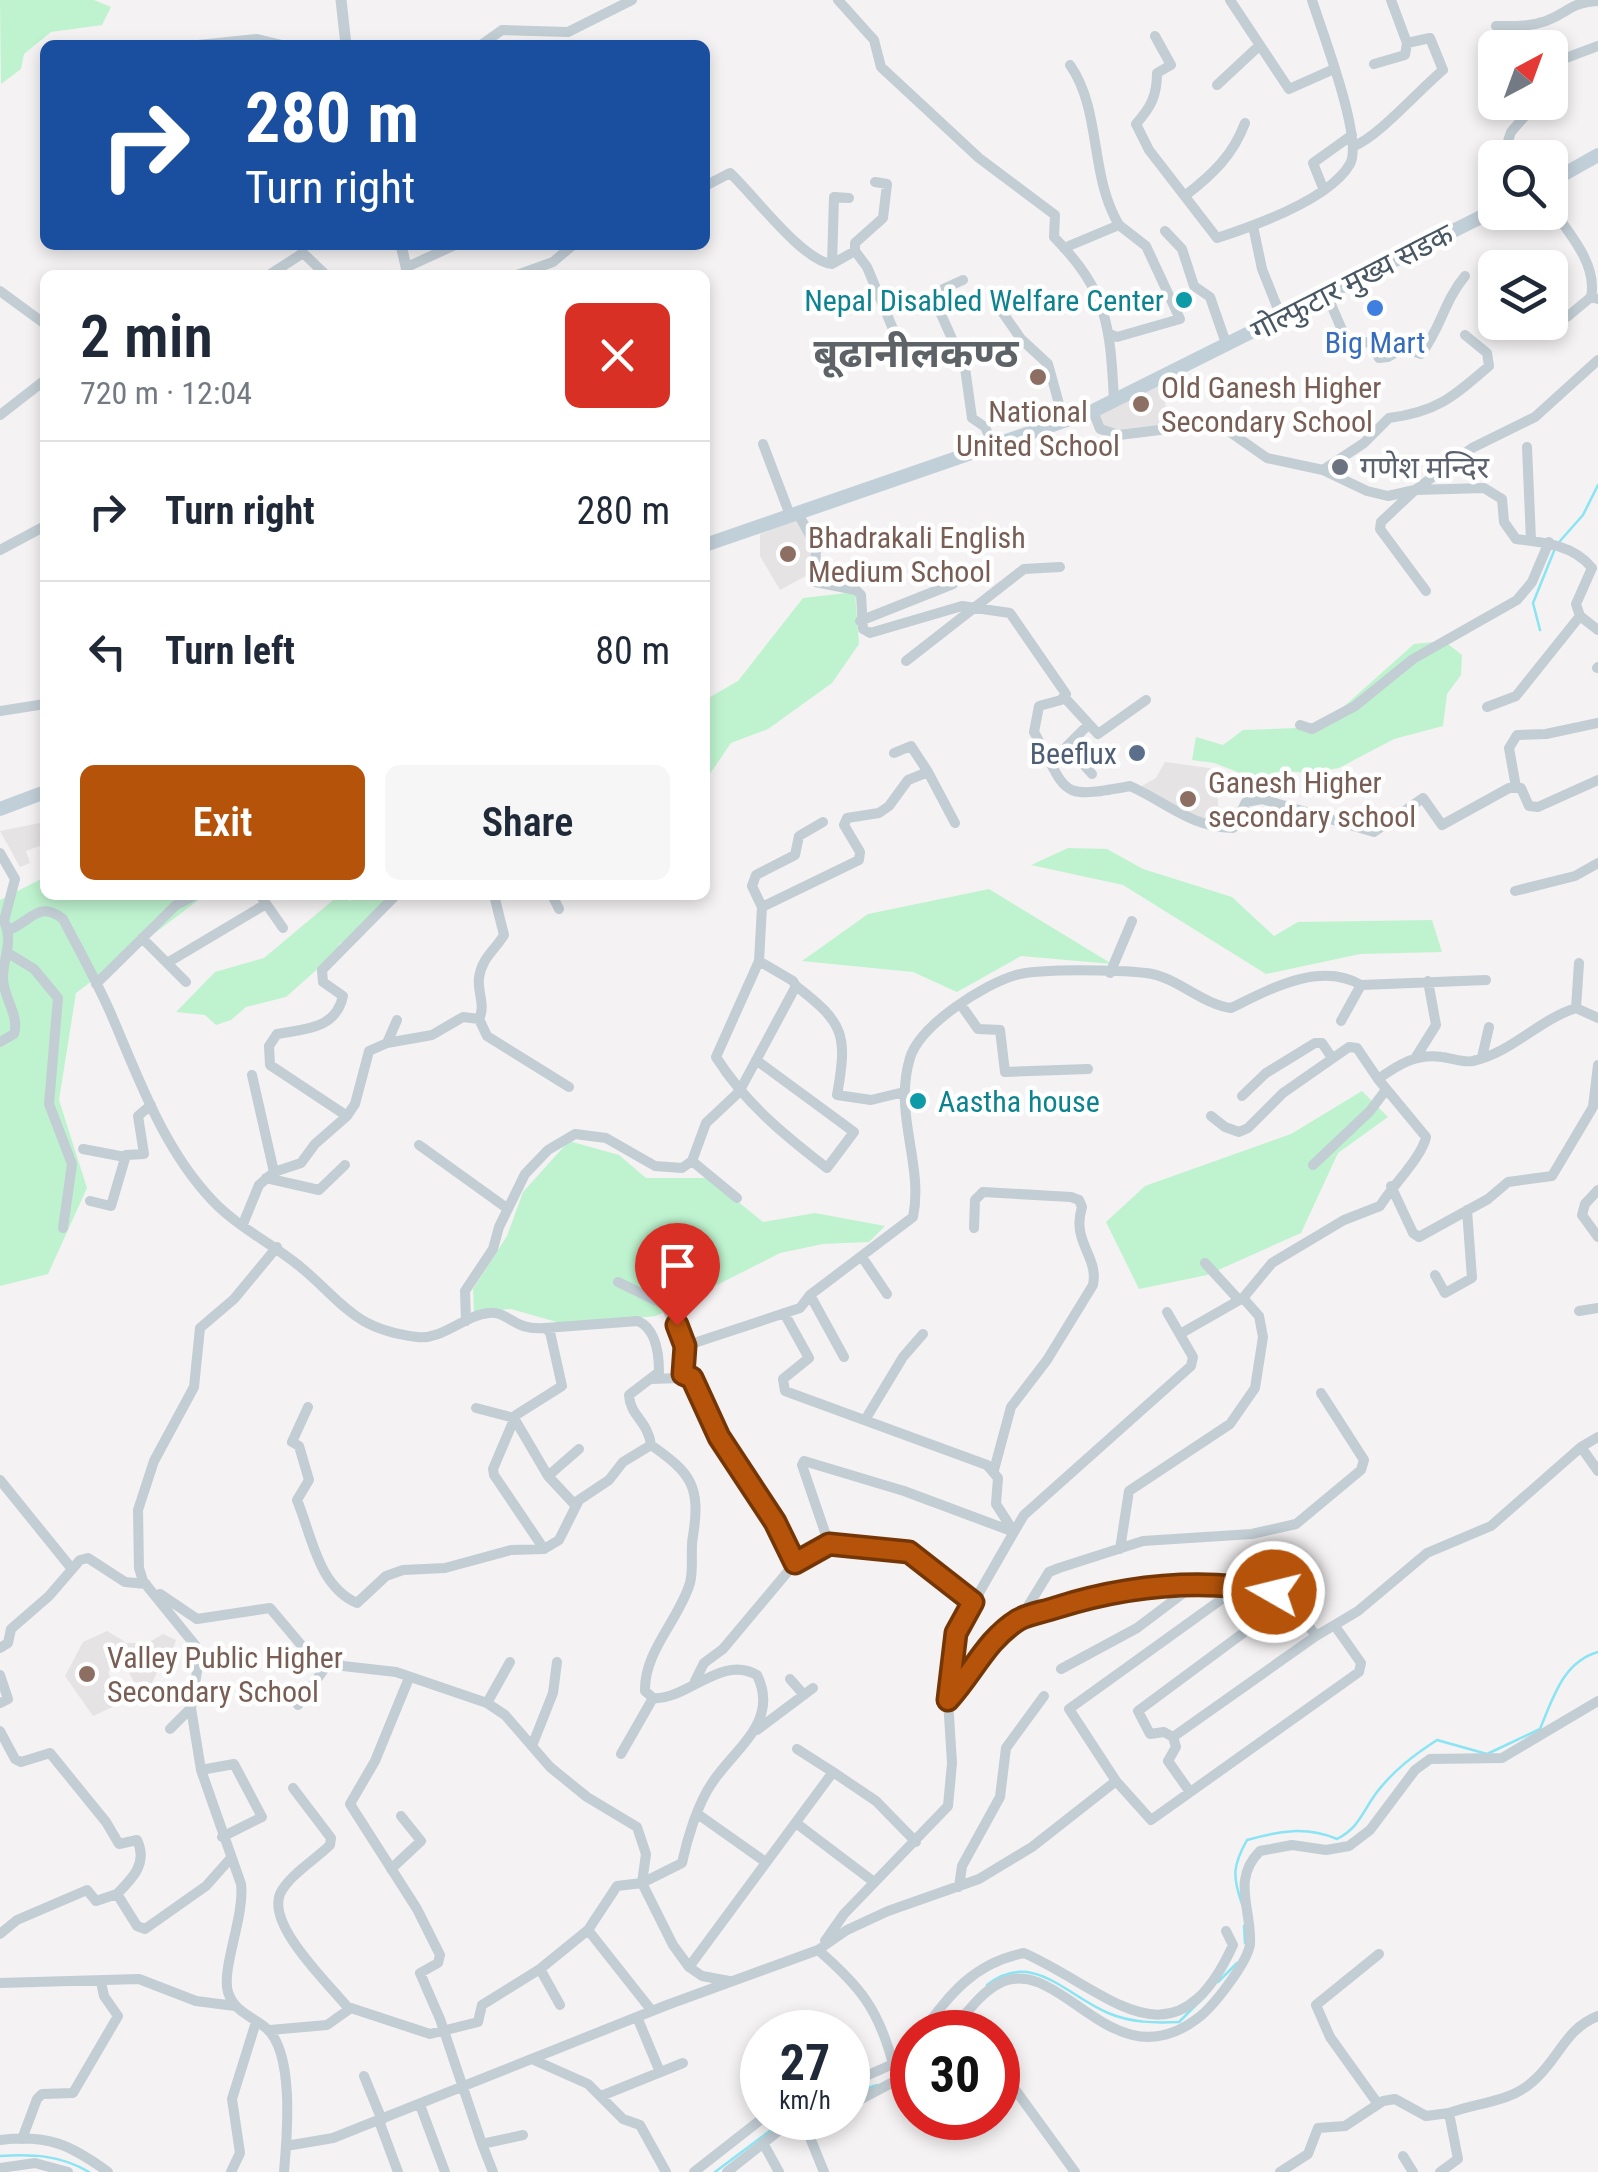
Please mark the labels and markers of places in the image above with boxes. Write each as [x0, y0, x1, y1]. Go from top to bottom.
place label: Nepal Disabled Welfare Center [804, 283, 1164, 318]
marker: Nepal Disabled Welfare Center [1173, 289, 1195, 311]
marker: Big Mart [1364, 297, 1386, 319]
place label: Big Mart [1325, 325, 1425, 360]
marker: National United School [1027, 366, 1049, 388]
place label: Old Ganesh Higher Secondary School [1161, 370, 1381, 439]
marker: Old Ganesh Higher Secondary School [1130, 393, 1152, 415]
place label: National United School [956, 394, 1120, 463]
place label: गणेश मन्दिर [1360, 450, 1490, 485]
marker: गणेश मन्दिर [1329, 456, 1351, 478]
place label: Bhadrakali English Medium School [808, 520, 1026, 589]
marker: Bhadrakali English Medium School [777, 543, 799, 565]
place label: Beeflux [1030, 736, 1117, 771]
marker: Beeflux [1126, 742, 1148, 764]
place label: Ganesh Higher secondary school [1208, 765, 1416, 834]
marker: Ganesh Higher secondary school [1177, 788, 1199, 810]
place label: Aastha house [938, 1084, 1100, 1119]
marker: Aastha house [907, 1090, 929, 1112]
pin [635, 1223, 720, 1326]
place label: Valley Public Higher Secondary School [107, 1640, 343, 1709]
marker: Valley Public Higher Secondary School [76, 1663, 98, 1685]

